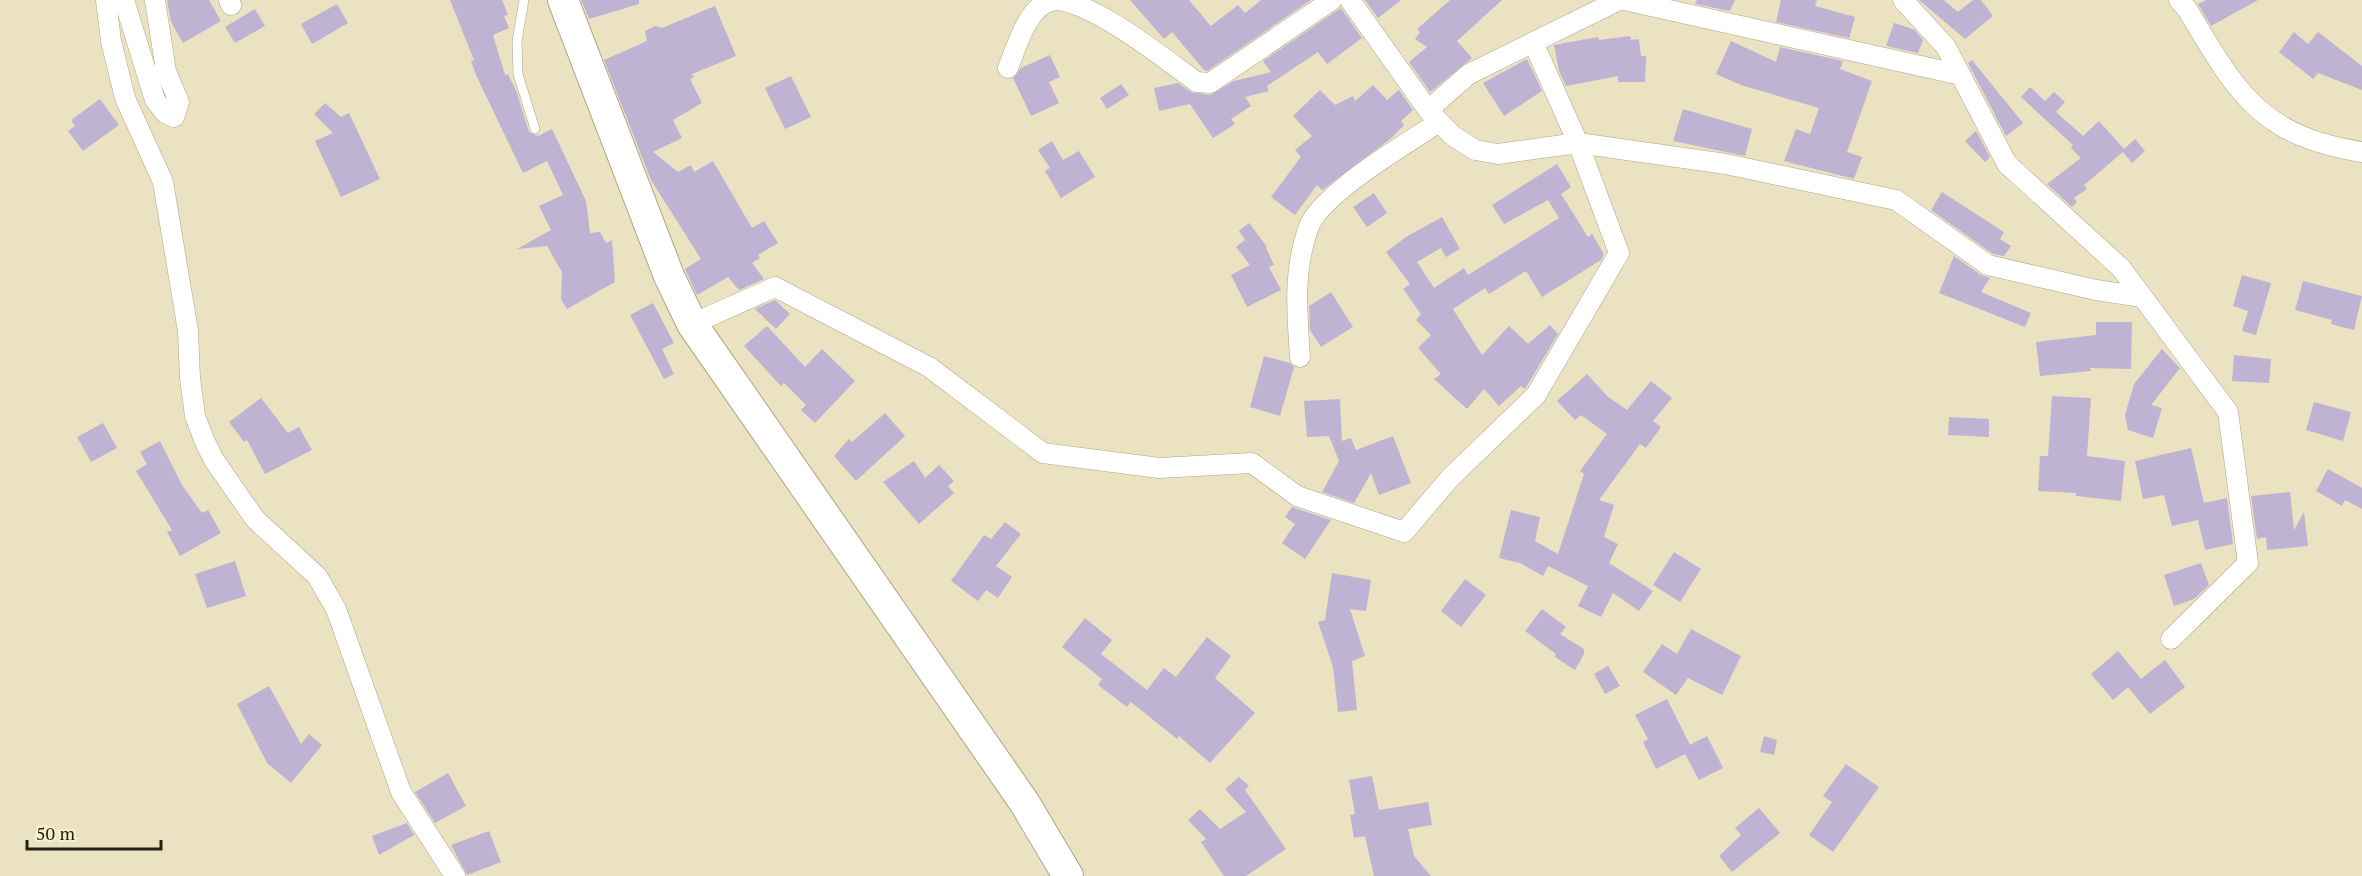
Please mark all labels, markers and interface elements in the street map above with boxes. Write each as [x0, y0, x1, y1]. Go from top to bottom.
scale bar [27, 813, 160, 851]
text: 50 m [36, 821, 76, 845]

